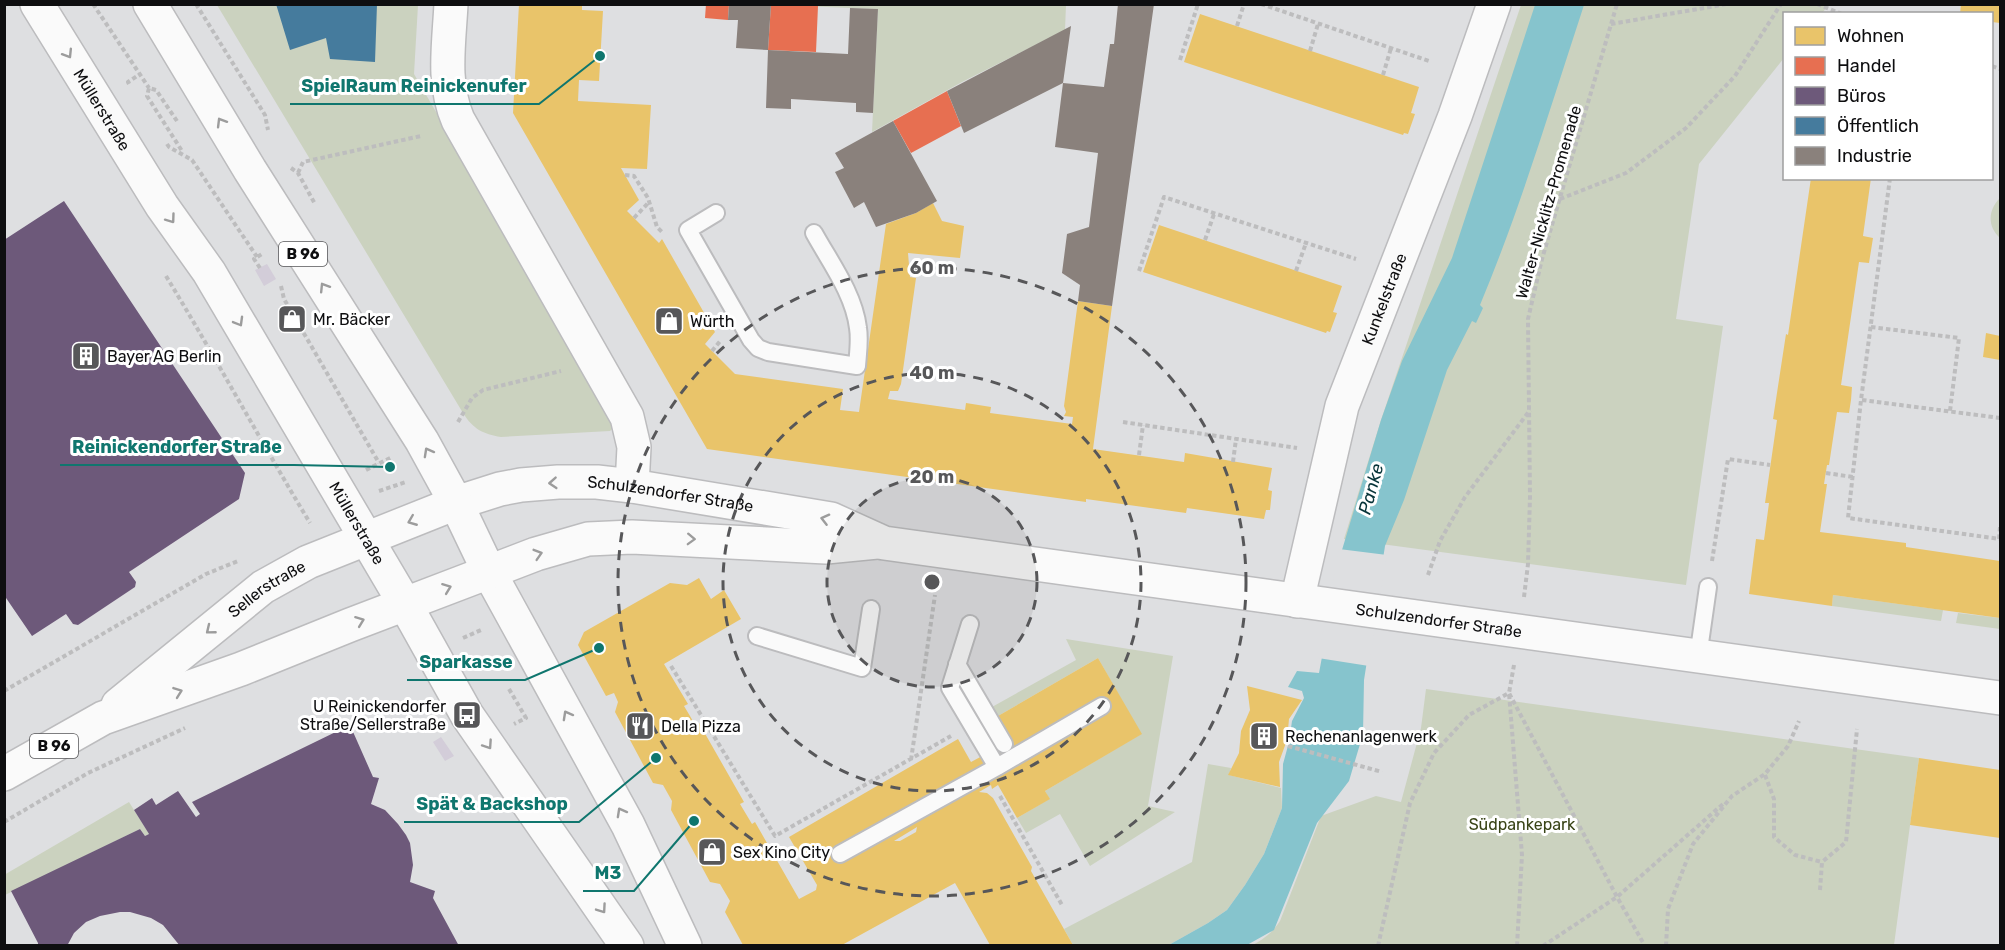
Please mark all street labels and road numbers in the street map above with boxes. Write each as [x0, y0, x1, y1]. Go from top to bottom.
street label: Müllerstraße [69, 65, 134, 154]
street label: Walter-Nicklitz-Promenade [1512, 103, 1585, 301]
road number: B 96 [279, 242, 327, 266]
street label: Kunkelstraße [1358, 250, 1411, 348]
street label: Schulzendorfer Straße [587, 473, 755, 516]
street label: Müllerstraße [325, 478, 389, 568]
street label: Sellerstraße [224, 556, 309, 622]
street label: Schulzendorfer Straße [1354, 600, 1523, 642]
road number: B 96 [30, 734, 78, 758]

